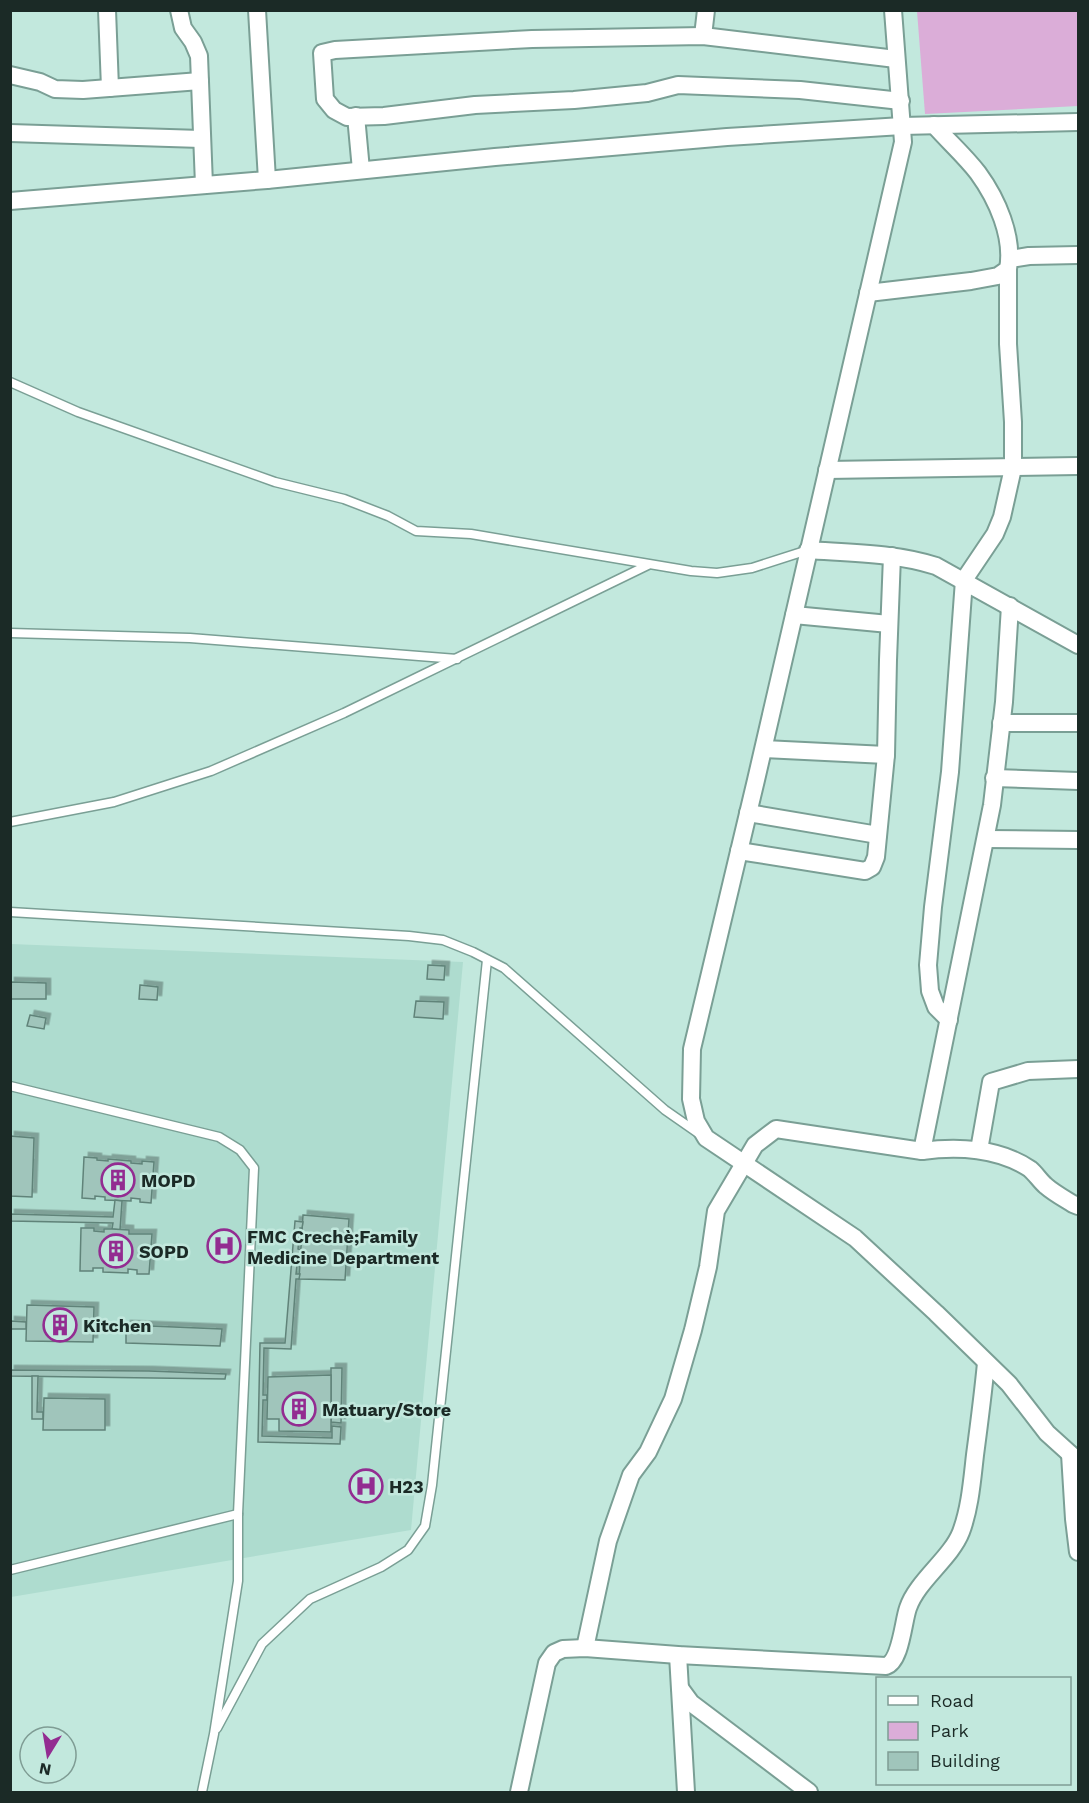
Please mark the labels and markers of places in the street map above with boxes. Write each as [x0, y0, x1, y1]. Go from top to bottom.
building icon: MOPD [100, 1162, 136, 1198]
place label: MOPD [141, 1170, 196, 1191]
place label: FMC Crechè;Family Medicine Department [247, 1226, 439, 1268]
hospital icon: FMC Crechè;Family Medicine Department [206, 1228, 242, 1264]
building icon: SOPD [98, 1233, 134, 1269]
place label: SOPD [139, 1241, 189, 1262]
building icon: Kitchen [42, 1307, 78, 1343]
place label: Kitchen [83, 1315, 152, 1336]
building icon: Matuary/Store [281, 1391, 317, 1427]
place label: Matuary/Store [322, 1399, 451, 1420]
hospital icon: H23 [348, 1468, 384, 1504]
place label: H23 [389, 1476, 424, 1497]

